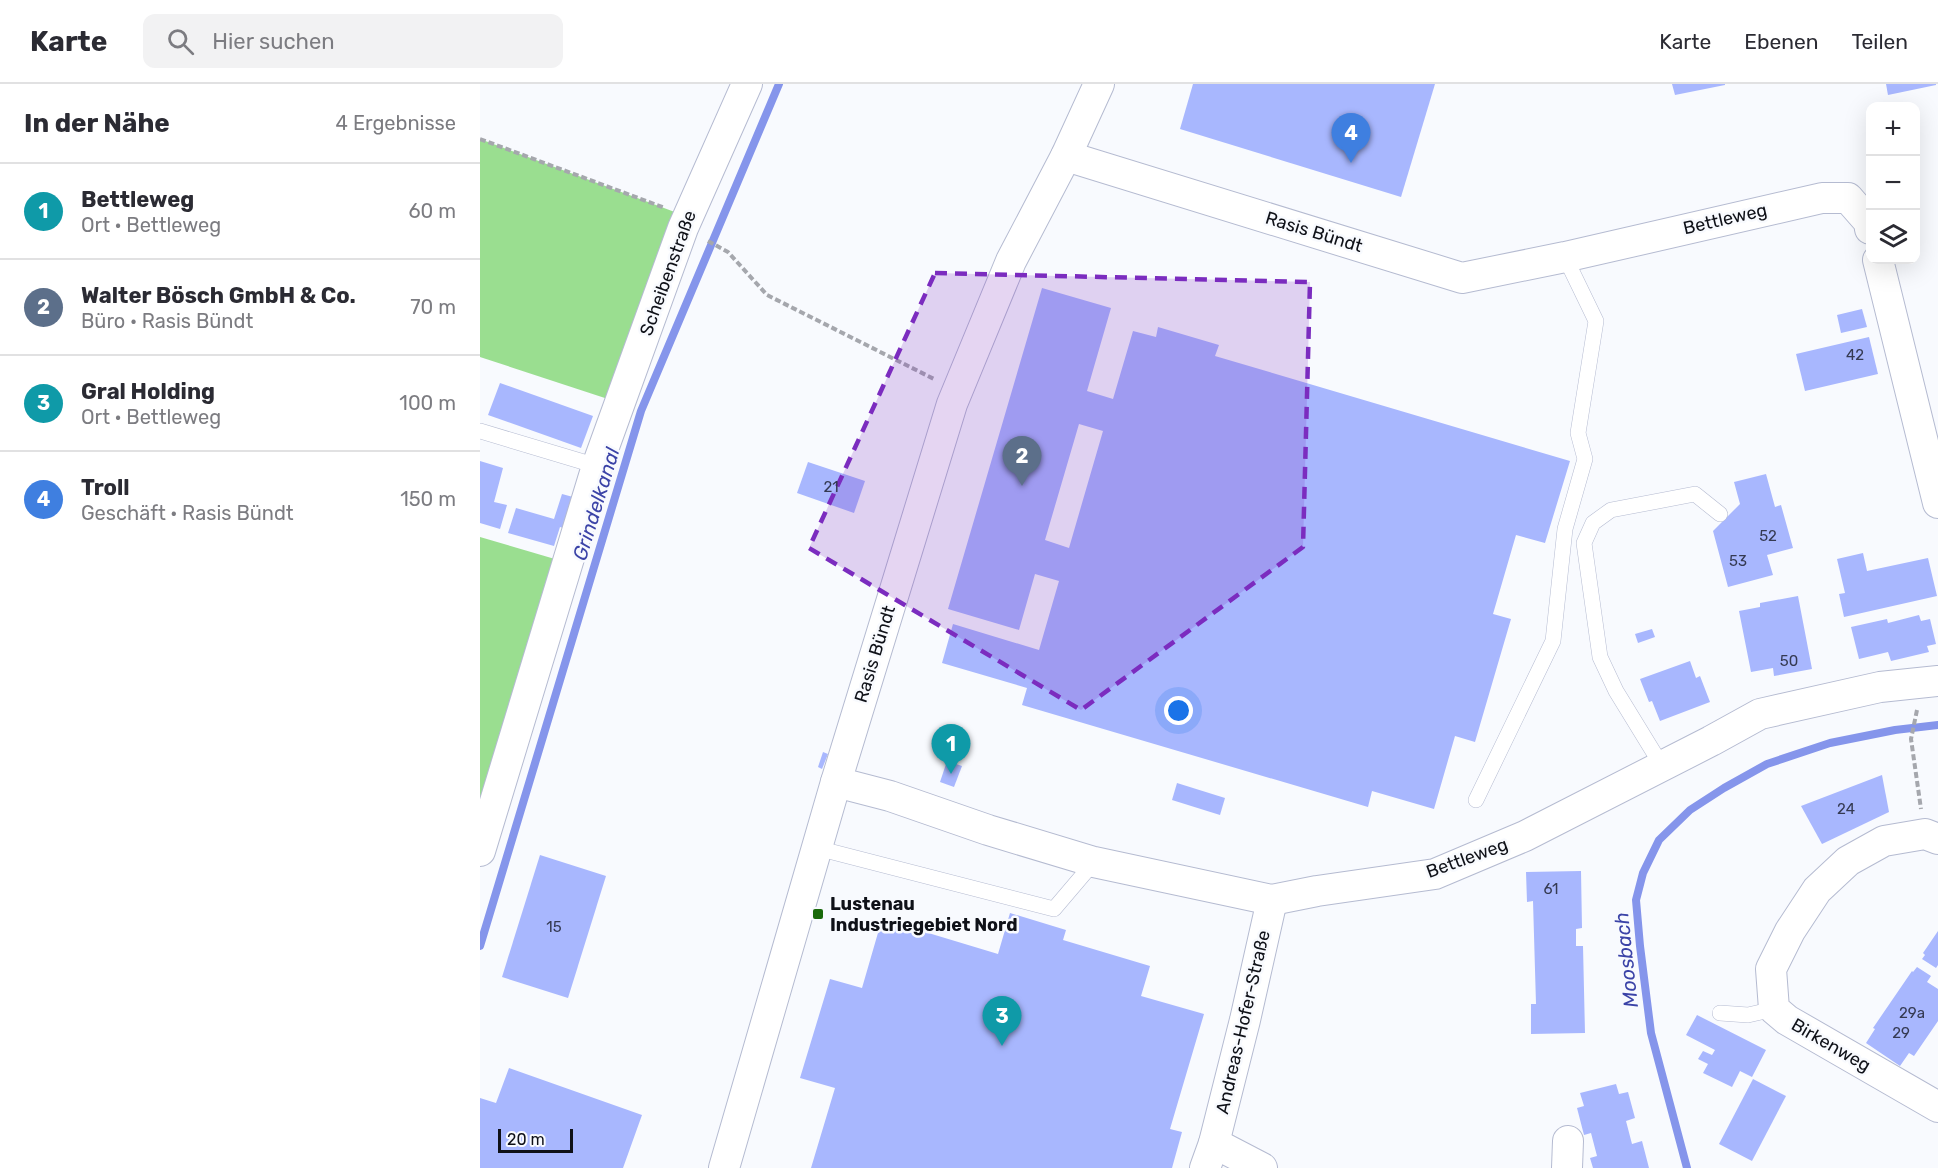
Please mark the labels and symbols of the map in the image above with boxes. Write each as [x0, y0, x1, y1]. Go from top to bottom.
pin: 4 [1332, 113, 1370, 163]
street label: Bettleweg [1681, 199, 1769, 239]
street label: Scheibenstraße [635, 207, 701, 339]
street label: Rasis Bündt [1263, 207, 1365, 257]
house number: 42 [1846, 346, 1864, 364]
pin: 2 [1002, 436, 1042, 486]
water label: Grindelkanal [567, 444, 625, 563]
house number: 21 [823, 478, 839, 496]
house number: 52 [1759, 527, 1777, 545]
house number: 53 [1729, 552, 1747, 570]
street label: Rasis Bündt [850, 603, 900, 705]
house number: 50 [1780, 652, 1798, 670]
your location [1164, 696, 1193, 725]
pin: 1 [932, 724, 970, 774]
house number: 24 [1837, 800, 1855, 818]
street label: Bettleweg [1423, 833, 1511, 883]
house number: 61 [1543, 880, 1559, 898]
place label: Lustenau Industriegebiet Nord [830, 893, 1018, 936]
marker: Lustenau Industriegebiet Nord [811, 907, 825, 921]
water label: Moosbach [1609, 911, 1643, 1009]
house number: 15 [546, 918, 562, 936]
street label: Andreas-Hofer-Straße [1211, 928, 1275, 1116]
pin: 3 [982, 996, 1022, 1046]
house number: 29a [1899, 1004, 1925, 1022]
street label: Birkenweg [1787, 1013, 1875, 1077]
house number: 29 [1892, 1024, 1910, 1042]
scale bar [498, 1126, 573, 1154]

